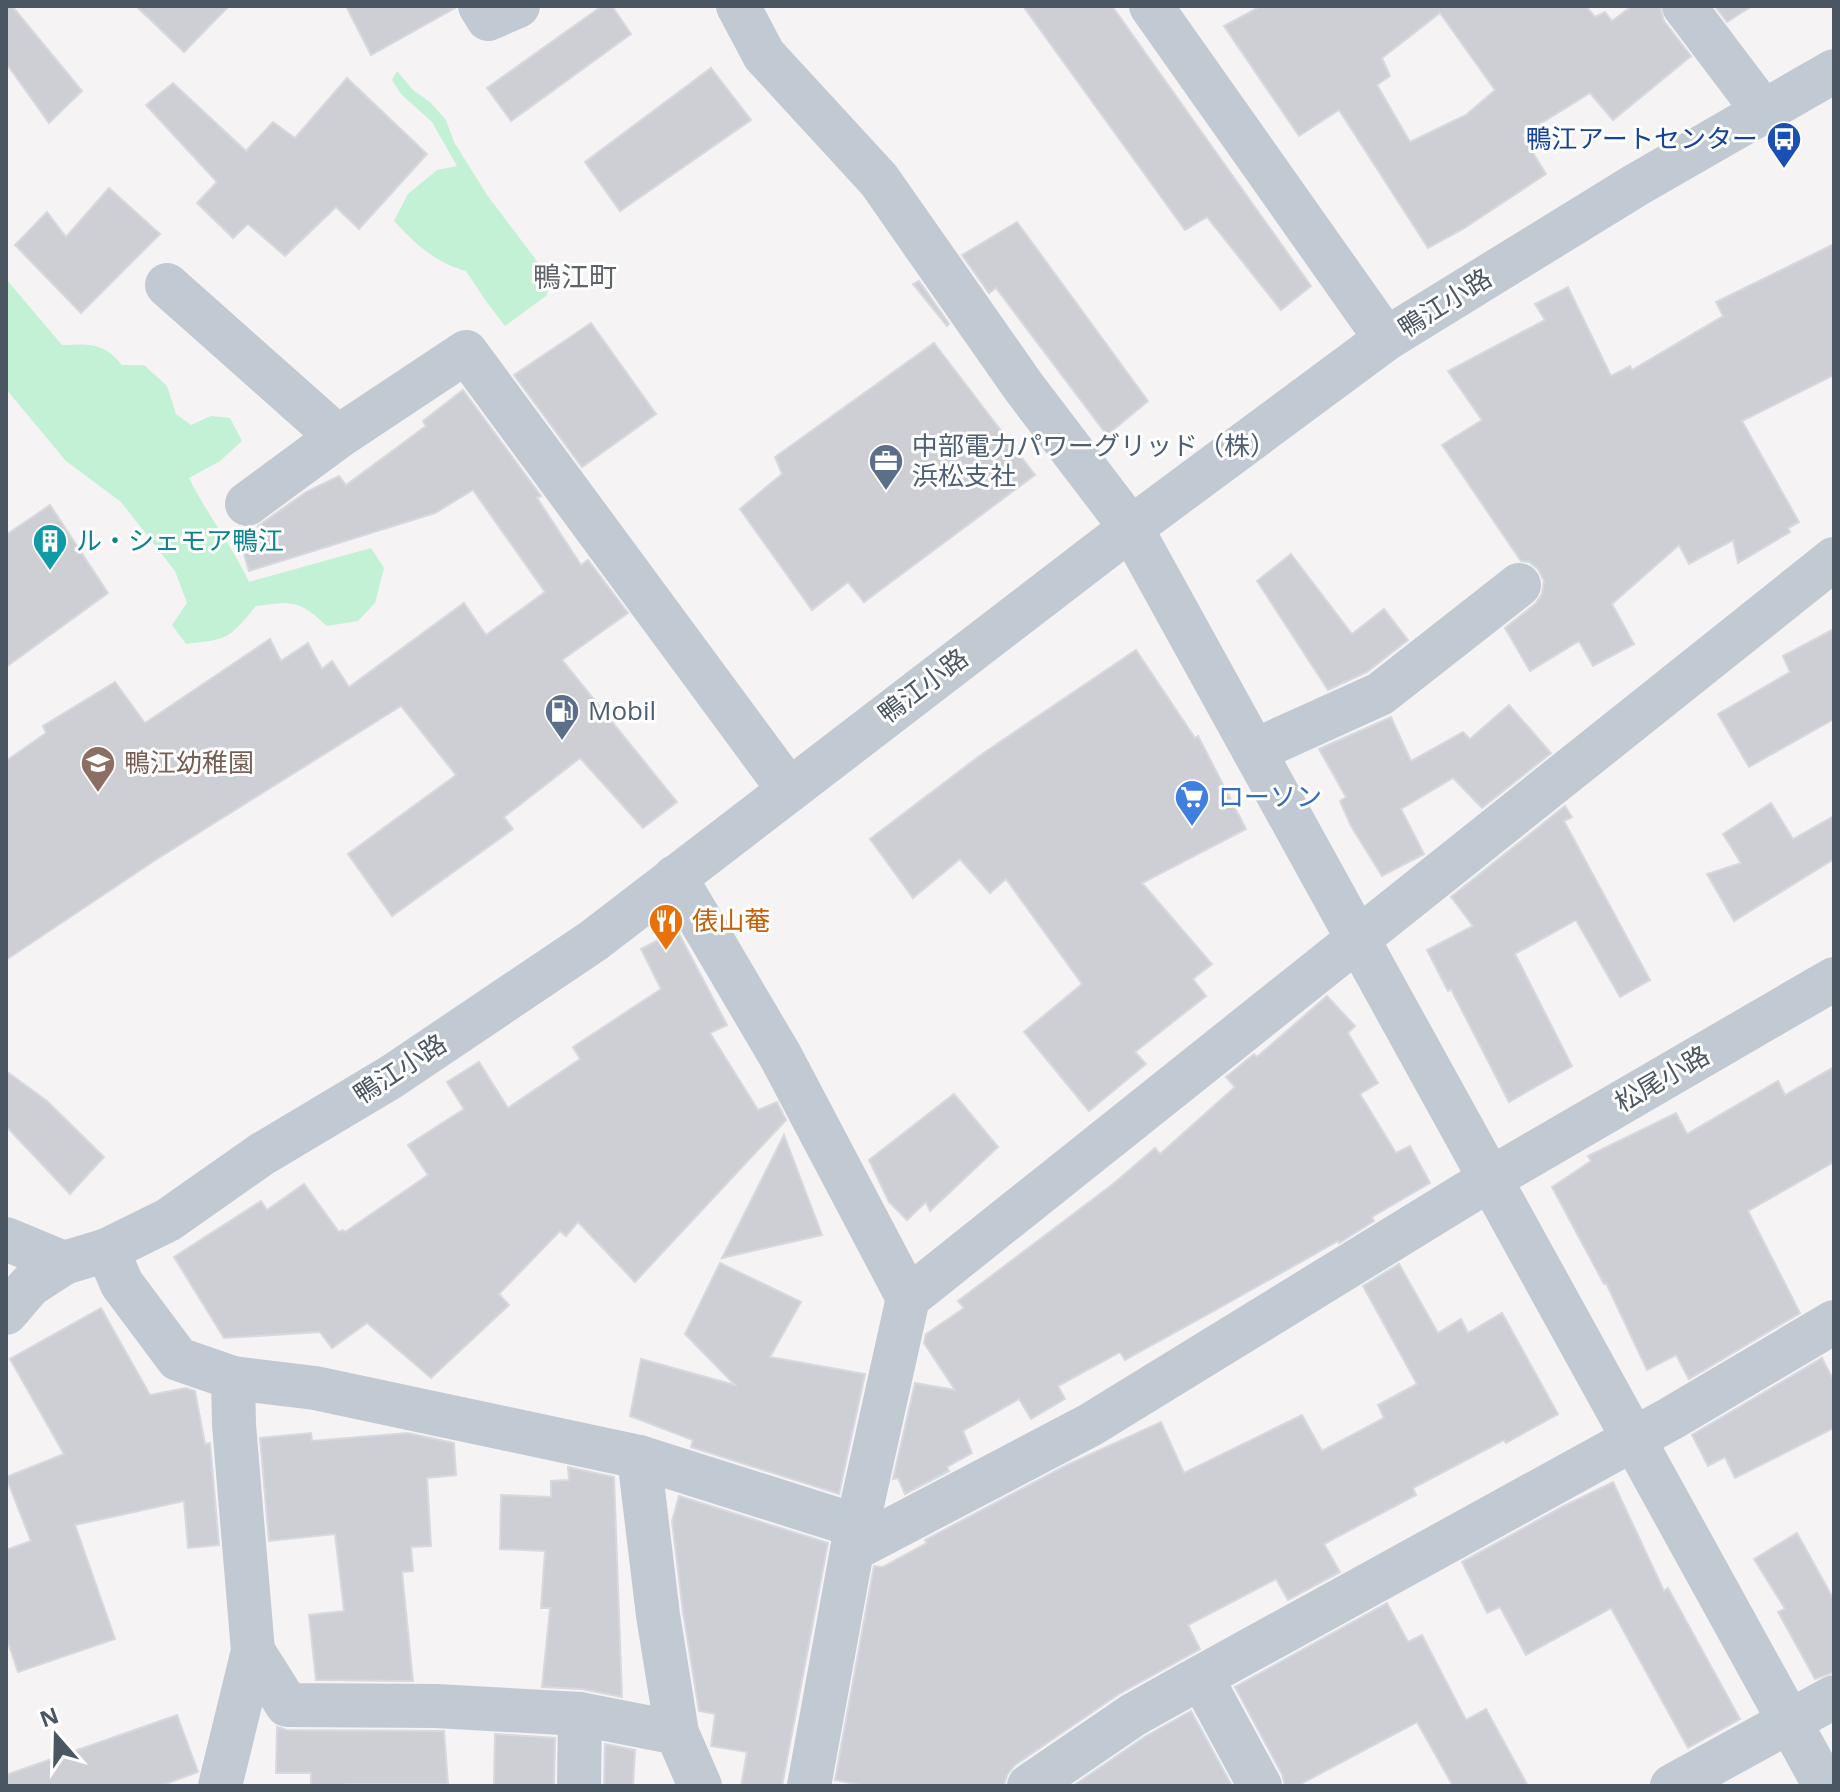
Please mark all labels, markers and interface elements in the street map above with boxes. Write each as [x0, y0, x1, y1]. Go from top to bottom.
place label: 鴨江アートセンター [1526, 120, 1758, 156]
bus stop icon: 鴨江アートセンター [1765, 120, 1803, 170]
district label: 鴨江町 [533, 257, 617, 295]
street label: 鴨江小路 [1391, 259, 1498, 345]
place label: 中部電力パワーグリッド（株） 浜松支社 [912, 427, 1276, 493]
office icon: 中部電力パワーグリッド（株） 浜松支社 [867, 442, 905, 492]
building icon: ル・シェモア鴨江 [31, 522, 69, 572]
place label: ル・シェモア鴨江 [76, 522, 284, 558]
street label: 鴨江小路 [870, 640, 975, 731]
fuel station icon: Mobil [543, 692, 581, 742]
place label: Mobil [588, 692, 656, 728]
school or university icon: 鴨江幼稚園 [79, 744, 117, 794]
place label: 鴨江幼稚園 [124, 744, 254, 780]
supermarket icon: ローソン [1173, 778, 1211, 828]
place label: ローソン [1218, 778, 1322, 814]
restaurant icon: 俵山菴 [647, 902, 685, 952]
place label: 俵山菴 [692, 902, 770, 938]
street label: 鴨江小路 [346, 1025, 453, 1112]
street label: 松尾小路 [1607, 1037, 1716, 1120]
north arrow [16, 1696, 96, 1776]
text: N [35, 1699, 62, 1733]

